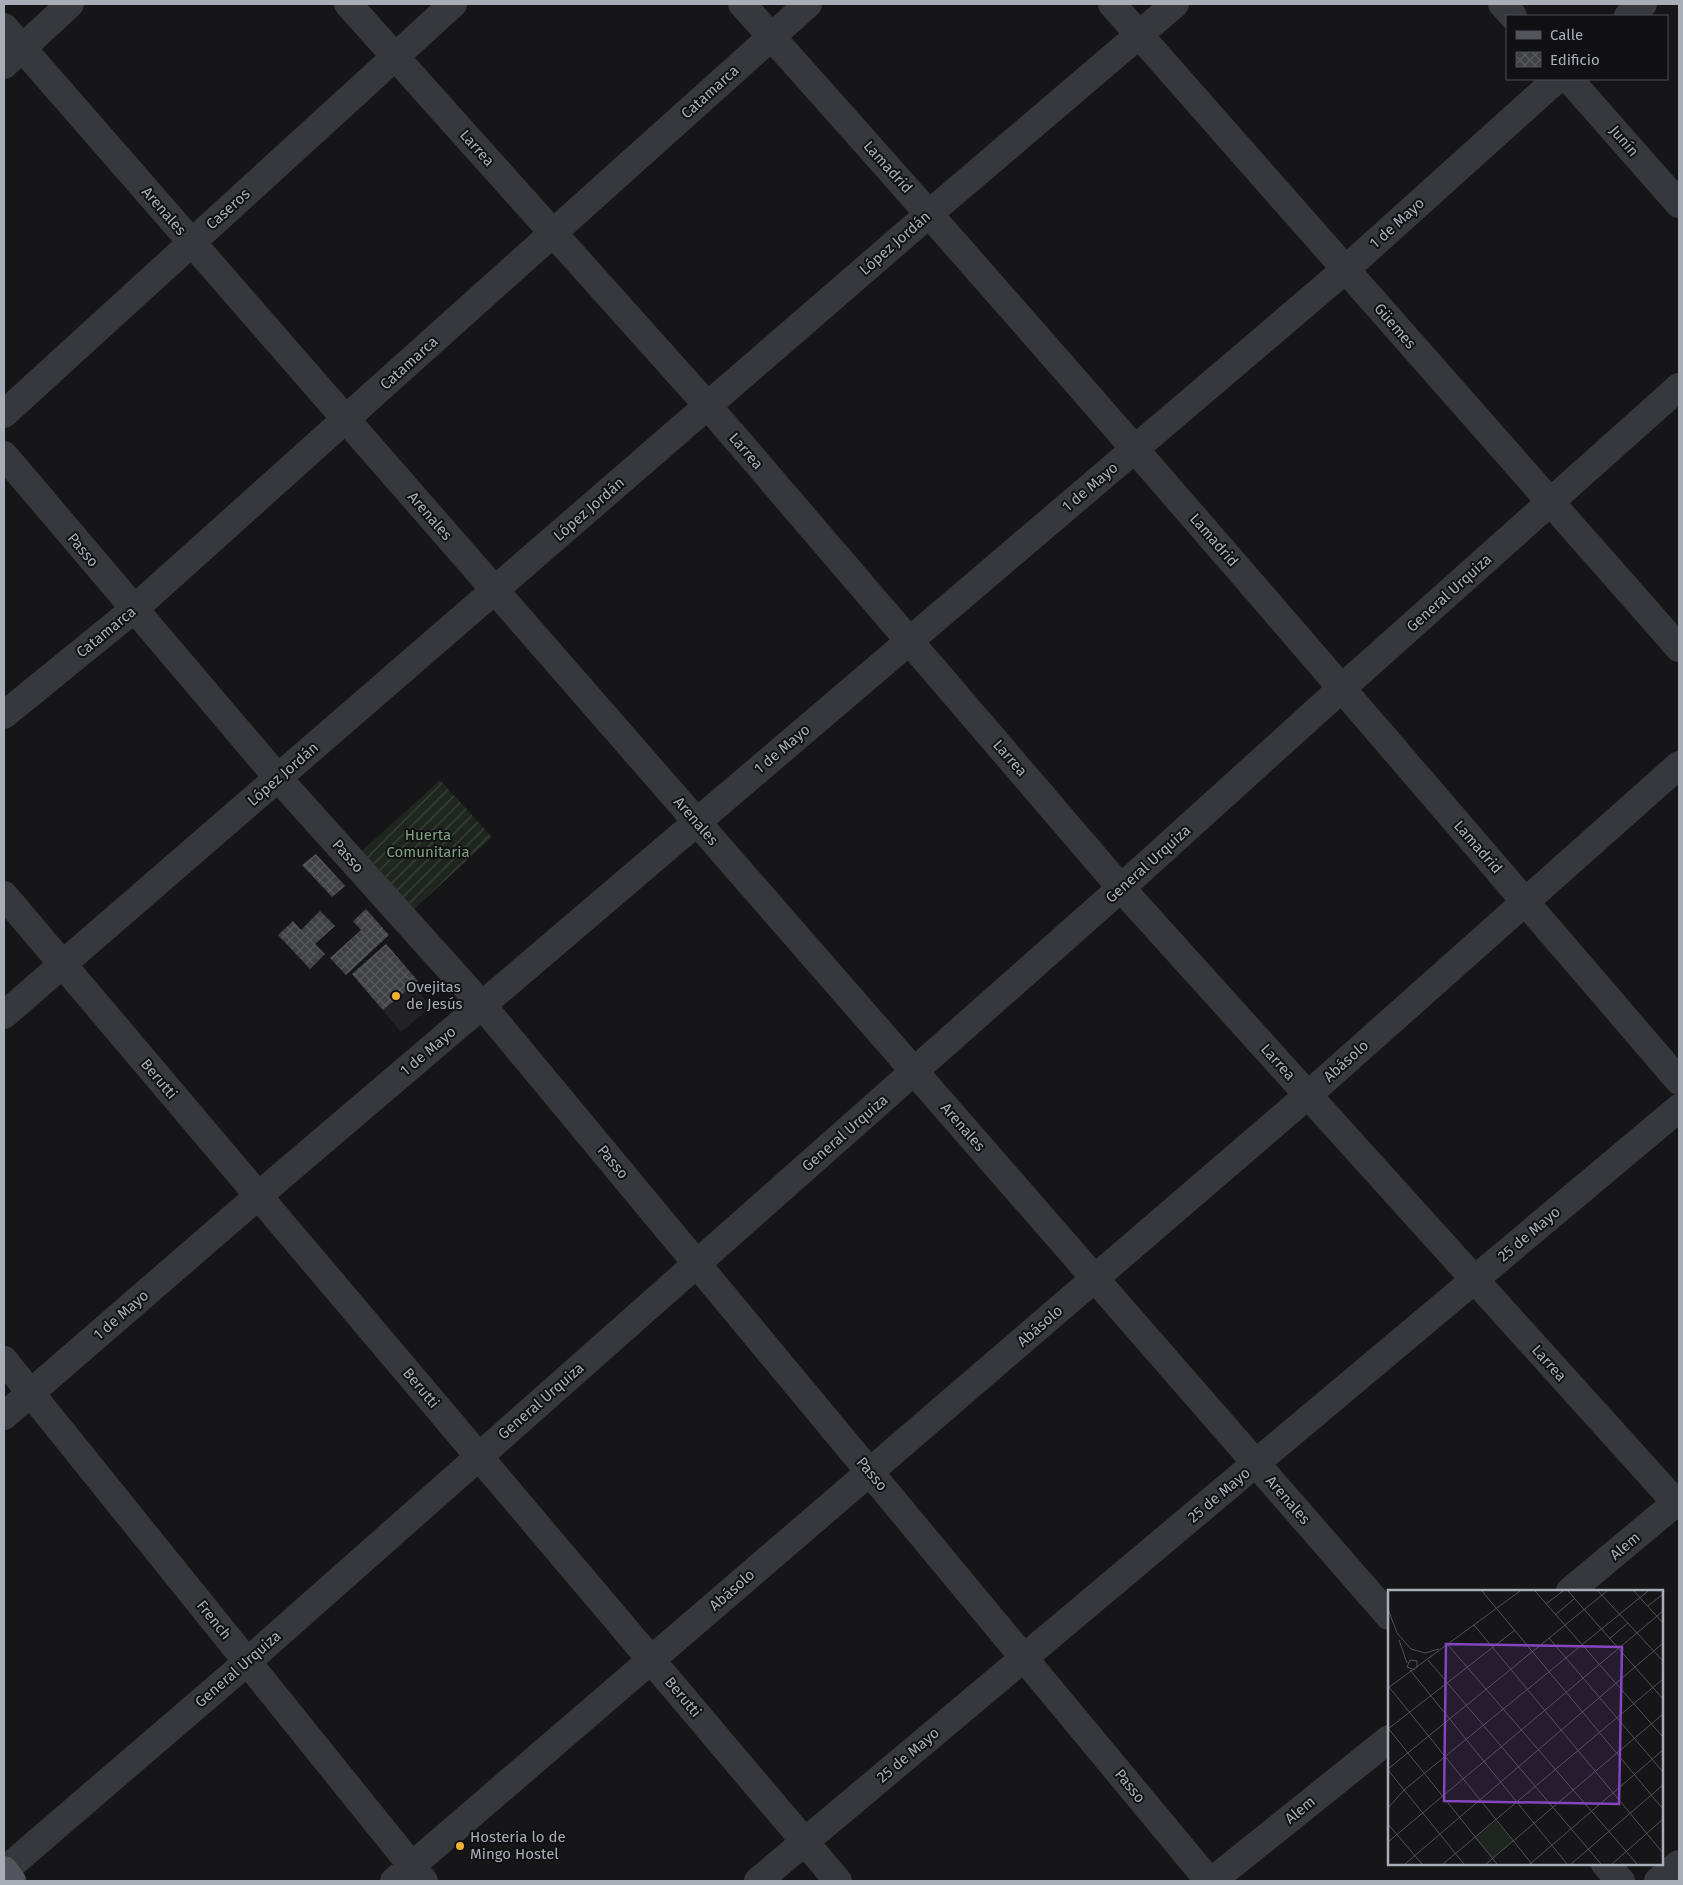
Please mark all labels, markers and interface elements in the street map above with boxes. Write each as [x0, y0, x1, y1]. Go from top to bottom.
legend [1506, 15, 1668, 80]
text: Calle [1550, 26, 1583, 44]
text: Edificio [1550, 51, 1600, 69]
street label: Catamarca [677, 61, 743, 123]
street label: Junín [1606, 122, 1642, 160]
street label: Larrea [456, 126, 498, 170]
street label: Lamadrid [860, 137, 916, 197]
street label: Arenales [138, 183, 190, 239]
street label: Caseros [202, 185, 254, 233]
street label: 1 de Mayo [1366, 194, 1428, 252]
street label: López Jordán [856, 207, 934, 279]
street label: Güemes [1370, 300, 1420, 352]
street label: Catamarca [376, 332, 442, 394]
street label: Larrea [725, 429, 767, 473]
street label: 1 de Mayo [1058, 458, 1122, 516]
street label: López Jordán [550, 473, 628, 545]
street label: Arenales [404, 488, 456, 544]
street label: Lamadrid [1186, 510, 1242, 570]
street label: Passo [64, 529, 102, 571]
street label: General Urquiza [1403, 550, 1495, 636]
street label: Catamarca [73, 603, 139, 661]
street label: 1 de Mayo [750, 720, 814, 778]
street label: Larrea [989, 736, 1031, 780]
street label: López Jordán [244, 738, 322, 810]
street label: Arenales [670, 793, 722, 849]
street label: Lamadrid [1450, 817, 1506, 877]
street label: General Urquiza [1102, 821, 1194, 907]
park label: Huerta Comunitaria [386, 826, 470, 861]
street label: Passo [328, 836, 368, 876]
place label: Ovejitas de Jesús [406, 978, 463, 1013]
marker: Ovejitas de Jesús [390, 990, 402, 1002]
street label: 1 de Mayo [396, 1022, 460, 1080]
street label: Abásolo [1320, 1036, 1372, 1086]
street label: Larrea [1257, 1040, 1299, 1084]
street label: Berutti [137, 1055, 181, 1103]
street label: General Urquiza [798, 1091, 892, 1175]
street label: Arenales [937, 1099, 989, 1155]
street label: Passo [594, 1141, 632, 1183]
street label: 25 de Mayo [1494, 1203, 1564, 1265]
street label: 1 de Mayo [90, 1286, 152, 1344]
street label: Abásolo [1014, 1301, 1066, 1351]
street label: Larrea [1528, 1341, 1570, 1385]
street label: General Urquiza [494, 1359, 588, 1443]
street label: Berutti [399, 1364, 443, 1412]
street label: Passo [853, 1453, 891, 1495]
street label: 25 de Mayo [1184, 1464, 1254, 1526]
street label: Arenales [1262, 1472, 1314, 1528]
street label: Alem [1606, 1528, 1644, 1564]
street label: Abásolo [706, 1565, 758, 1615]
inset map [1388, 1590, 1663, 1865]
street label: French [193, 1597, 235, 1643]
street label: General Urquiza [191, 1627, 285, 1711]
street label: Berutti [661, 1673, 705, 1721]
street label: 25 de Mayo [873, 1724, 943, 1786]
street label: Passo [1111, 1765, 1149, 1807]
street label: Alem [1281, 1792, 1319, 1828]
place label: Hosteria lo de Mingo Hostel [470, 1828, 566, 1863]
marker: Hosteria lo de Mingo Hostel [454, 1840, 466, 1852]

